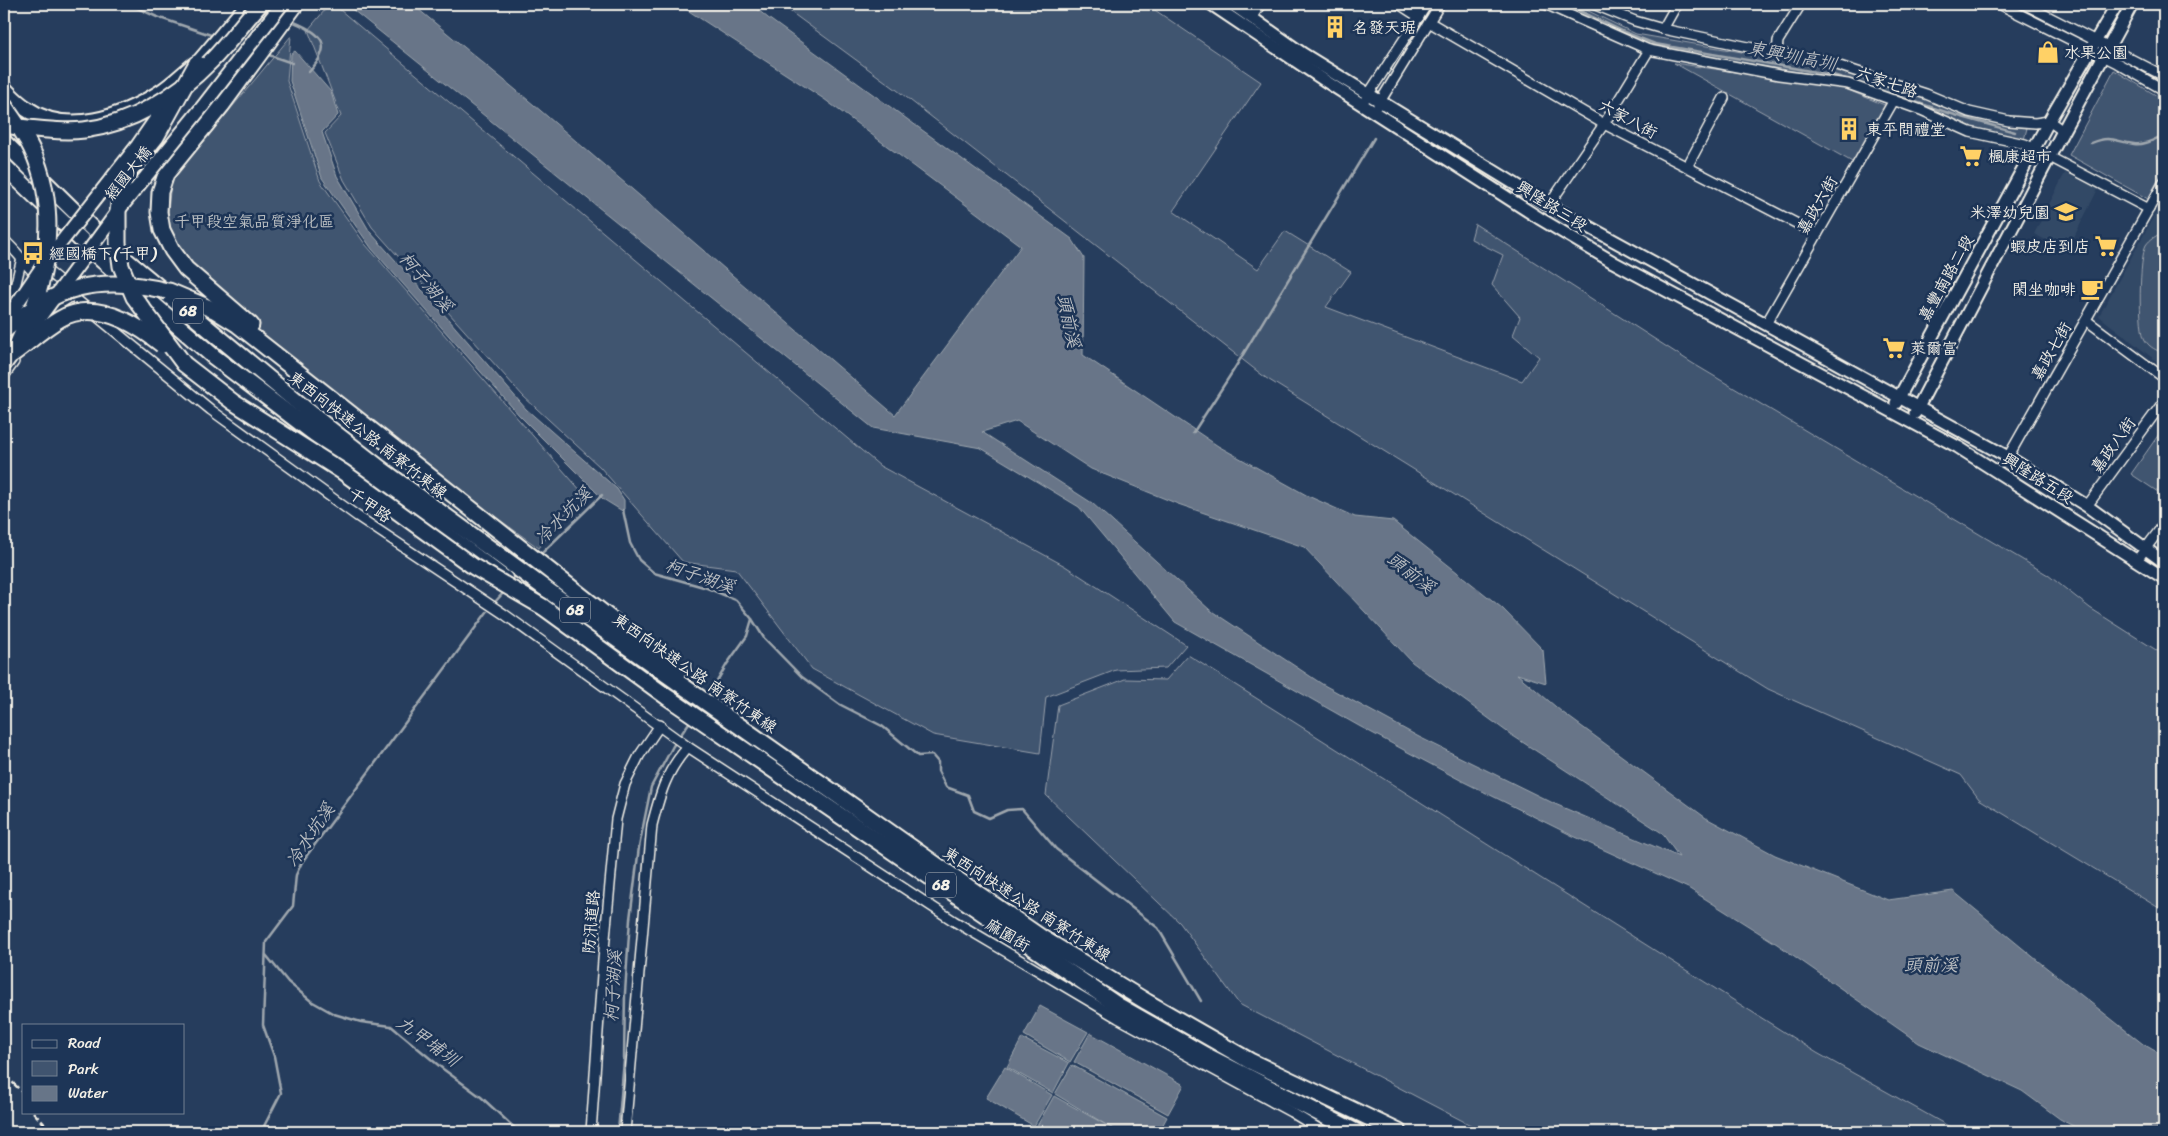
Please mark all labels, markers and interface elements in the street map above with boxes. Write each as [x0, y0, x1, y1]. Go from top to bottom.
place label: 名發天琚 [1352, 13, 1416, 42]
building icon: 名發天琚 [1322, 14, 1348, 40]
water label: 東興圳高圳 [1745, 32, 1841, 81]
place label: 水果公園 [2064, 38, 2128, 67]
shop icon: 水果公園 [2035, 39, 2061, 65]
street label: 六家七路 [1852, 58, 1922, 106]
street label: 六家八街 [1593, 91, 1663, 147]
place label: 東平問禮堂 [1866, 115, 1946, 144]
building icon: 東平問禮堂 [1836, 116, 1862, 142]
street label: 經國大橋 [97, 139, 159, 207]
place label: 楓康超市 [1988, 142, 2052, 171]
supermarket icon: 楓康超市 [1958, 143, 1984, 169]
street label: 嘉政六街 [1788, 170, 1846, 240]
street label: 興隆路三段 [1510, 173, 1594, 239]
place label: 米澤幼兒園 [1970, 198, 2050, 227]
school or university icon: 米澤幼兒園 [2053, 199, 2079, 225]
park label: 千甲段空氣品質淨化區 [174, 207, 334, 236]
street label: 嘉豐南路二段 [1910, 229, 1982, 327]
place label: 蝦皮店到店 [2010, 232, 2090, 261]
supermarket icon: 蝦皮店到店 [2093, 233, 2119, 259]
place label: 經國橋下(千甲) [49, 239, 158, 268]
bus stop icon: 經國橋下(千甲) [20, 240, 46, 266]
water label: 柯子湖溪 [391, 244, 462, 321]
place label: 閑坐咖啡 [2012, 275, 2076, 304]
cafe icon: 閑坐咖啡 [2079, 276, 2105, 302]
water label: 頭前溪 [1048, 291, 1090, 352]
road number: 68 [173, 298, 203, 324]
street label: 嘉政七街 [2022, 316, 2080, 386]
place label: 萊爾富 [1910, 334, 1958, 363]
supermarket icon: 萊爾富 [1881, 335, 1907, 361]
street label: 東西向快速公路 南寮竹東線 [282, 363, 454, 507]
street label: 嘉政八街 [2082, 411, 2144, 479]
street label: 興隆路五段 [1996, 445, 2080, 511]
street label: 千甲路 [342, 479, 398, 531]
water label: 冷水坑溪 [526, 479, 600, 553]
water label: 頭前溪 [1380, 544, 1443, 603]
water label: 柯子湖溪 [661, 549, 740, 603]
road number: 68 [560, 598, 590, 622]
street label: 東西向快速公路 南寮竹東線 [606, 605, 784, 741]
water label: 冷水坑溪 [277, 795, 344, 874]
street label: 東西向快速公路 南寮竹東線 [937, 838, 1117, 970]
road number: 68 [926, 872, 956, 898]
street label: 防汛道路 [574, 889, 608, 955]
street label: 麻園街 [980, 910, 1036, 960]
water label: 柯子湖溪 [595, 948, 631, 1023]
water label: 頭前溪 [1904, 949, 1959, 981]
water label: 九甲埔圳 [389, 1007, 468, 1076]
legend [22, 1024, 185, 1114]
text: Road [68, 1030, 101, 1056]
text: Park [68, 1056, 99, 1082]
text: Water [68, 1080, 108, 1106]

